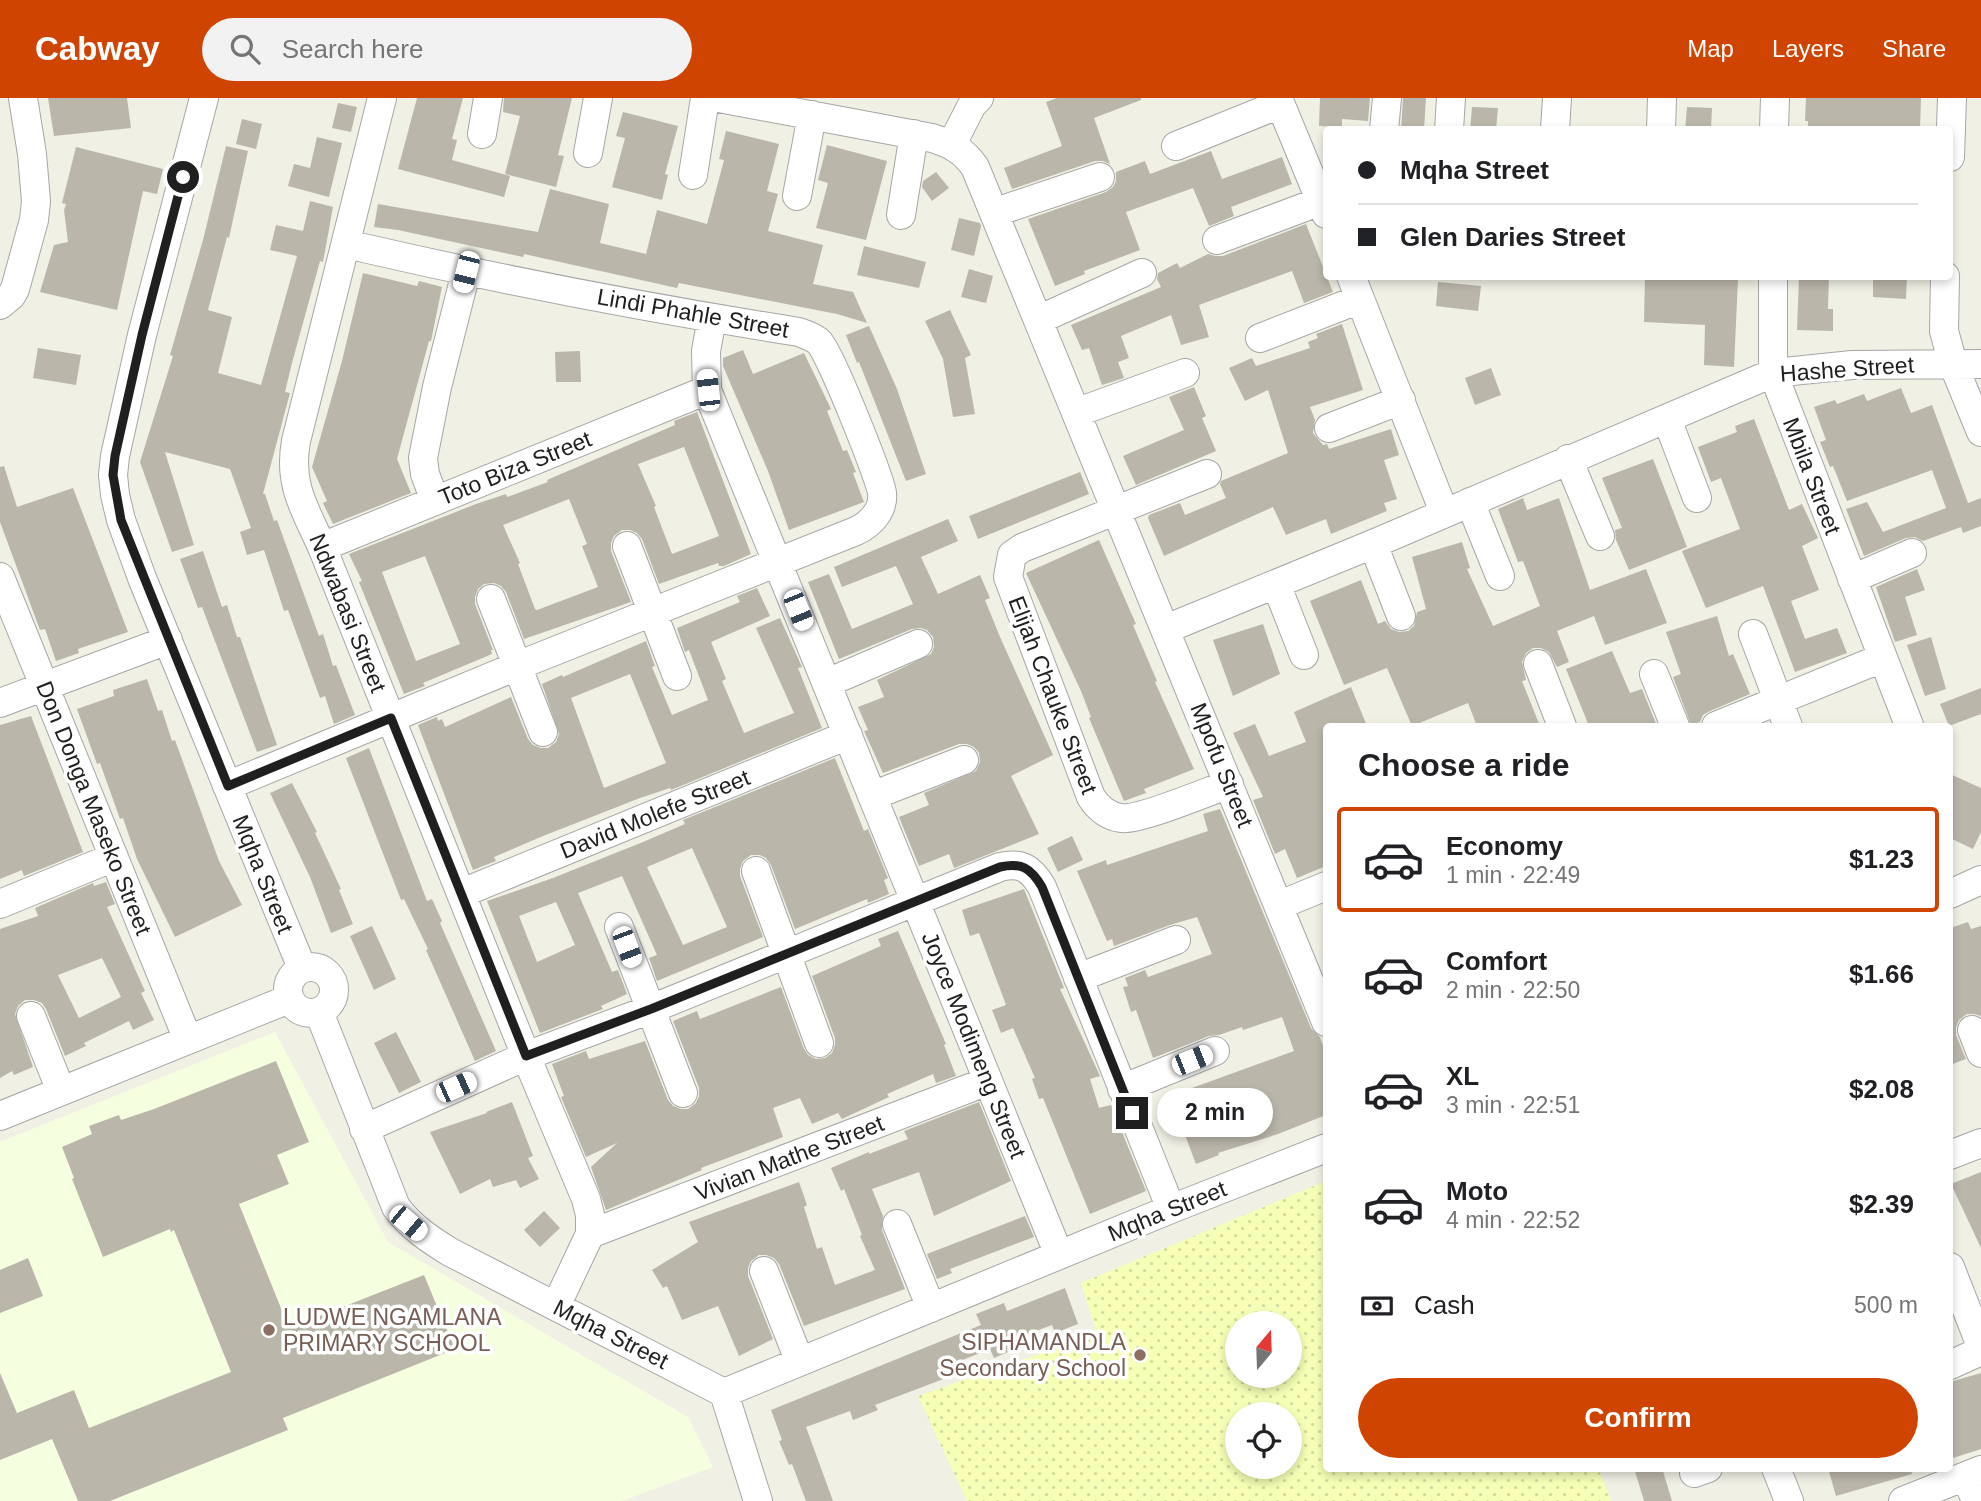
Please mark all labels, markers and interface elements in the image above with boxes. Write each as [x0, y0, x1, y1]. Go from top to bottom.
search box [202, 18, 692, 81]
text: Cabway [35, 30, 160, 67]
icon: search [226, 30, 264, 68]
text: Search here [282, 34, 423, 64]
text: Map [1687, 35, 1734, 62]
text: Layers [1772, 35, 1844, 62]
text: Share [1882, 35, 1946, 62]
text: Mqha Street [1400, 155, 1549, 185]
route start [167, 161, 199, 193]
text: Glen Daries Street [1400, 222, 1625, 252]
car [451, 249, 482, 295]
street label: Lindi Phahle Street [595, 283, 792, 343]
street label: Hashe Street [1779, 351, 1915, 387]
car [696, 368, 721, 412]
street label: Mbila Street [1778, 414, 1846, 539]
street label: Toto Biza Street [435, 425, 596, 510]
street label: Ndwabasi Street [304, 530, 392, 697]
car [781, 587, 816, 633]
street label: Elijah Chauke Street [1003, 592, 1103, 798]
street label: Don Donga Maseko Street [31, 677, 157, 939]
street label: Mpofu Street [1185, 699, 1259, 831]
text: Choose a ride [1358, 747, 1570, 783]
street label: David Molefe Street [556, 764, 754, 864]
street label: Mqha Street [227, 811, 299, 938]
icon: car [1362, 828, 1425, 891]
text: Economy [1446, 831, 1563, 861]
text: $1.23 [1849, 844, 1914, 874]
text: 1 min · 22:49 [1446, 862, 1580, 888]
car [610, 924, 645, 970]
street label: Joyce Modimeng Street [917, 928, 1032, 1162]
icon: car [1362, 943, 1425, 1006]
text: Comfort [1446, 946, 1547, 976]
text: $1.66 [1849, 959, 1914, 989]
text: 2 min · 22:50 [1446, 977, 1580, 1003]
car [1169, 1042, 1216, 1078]
icon: car [1362, 1058, 1425, 1121]
text: XL [1446, 1061, 1479, 1091]
car [433, 1069, 480, 1105]
text: $2.08 [1849, 1074, 1914, 1104]
callout: 2 min [1156, 1088, 1272, 1138]
text: 3 min · 22:51 [1446, 1092, 1580, 1118]
route end [1116, 1097, 1148, 1129]
text: 2 min [1185, 1099, 1245, 1125]
street label: Vivian Mathe Street [691, 1110, 888, 1206]
icon: car [1362, 1173, 1425, 1236]
street label: Mqha Street [1104, 1175, 1231, 1247]
text: Moto [1446, 1176, 1508, 1206]
text: $2.39 [1849, 1189, 1914, 1219]
car [386, 1201, 431, 1245]
text: 4 min · 22:52 [1446, 1207, 1580, 1233]
icon: cash [1358, 1287, 1396, 1325]
text: Cash [1414, 1290, 1475, 1320]
text: 500 m [1854, 1292, 1918, 1318]
street label: Mqha Street [549, 1294, 673, 1374]
place label: LUDWE NGAMLANA PRIMARY SCHOOL [283, 1304, 502, 1356]
north arrow [1225, 1311, 1302, 1388]
map controls [1225, 1311, 1302, 1479]
marker: LUDWE NGAMLANA PRIMARY SCHOOL [261, 1322, 277, 1338]
place label: SIPHAMANDLA Secondary School [939, 1329, 1127, 1381]
marker: SIPHAMANDLA Secondary School [1132, 1347, 1148, 1363]
button: Confirm [1358, 1378, 1918, 1458]
button: locate [1225, 1402, 1302, 1479]

